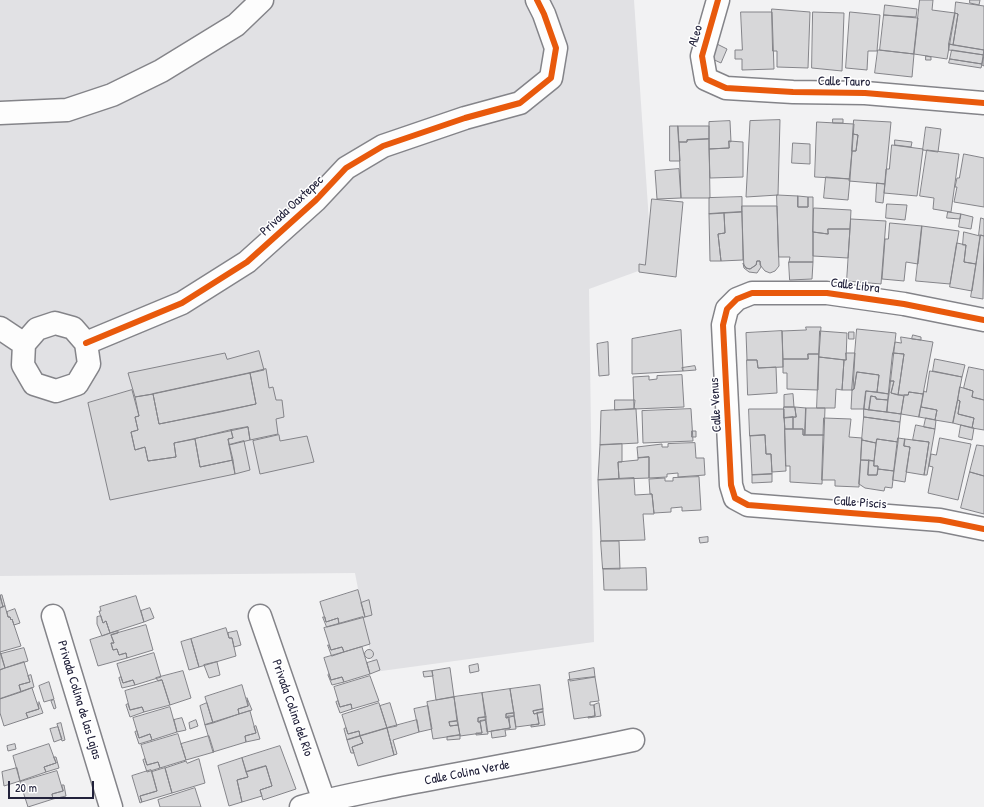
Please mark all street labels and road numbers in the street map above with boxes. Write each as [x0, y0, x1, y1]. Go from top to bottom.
street label: ALeo [686, 23, 706, 49]
street label: Calle Tauro [818, 74, 870, 90]
street label: Privada Oaxtepec [257, 173, 327, 239]
street label: Calle Libra [830, 275, 880, 297]
street label: Calle Venus [707, 377, 725, 433]
street label: Calle Piscis [833, 493, 887, 513]
street label: Privada Colina de las Lajas [54, 639, 104, 761]
street label: Privada Colina del Río [268, 658, 316, 758]
street label: Calle Colina Verde [423, 757, 511, 789]

